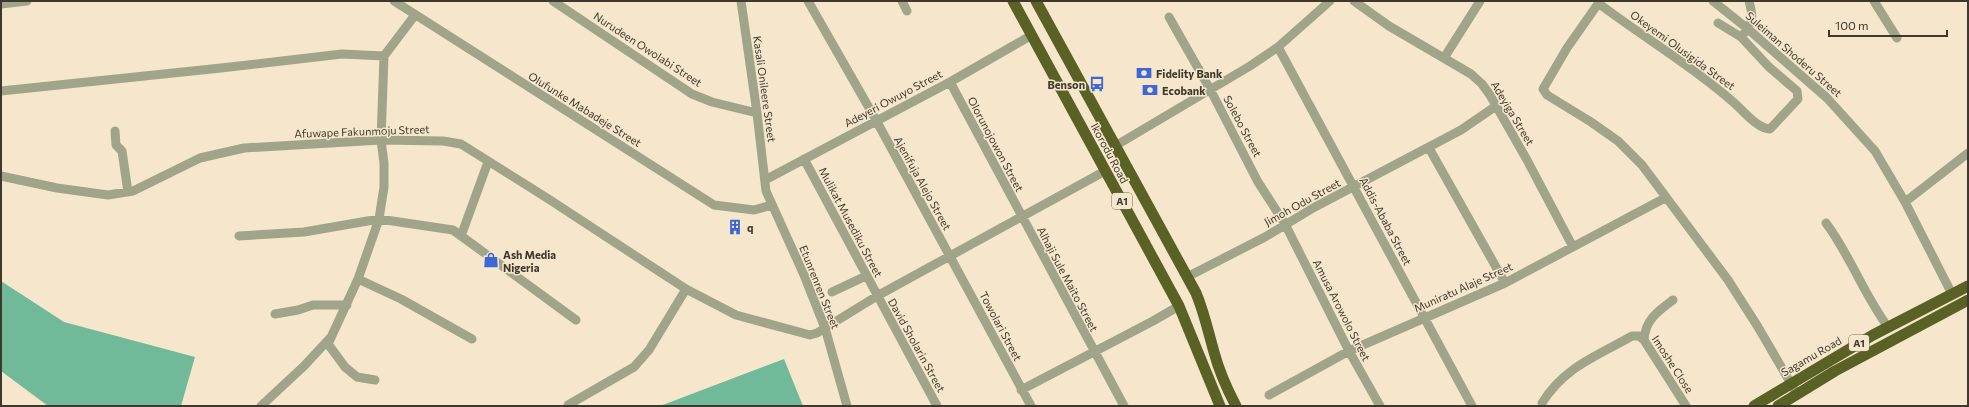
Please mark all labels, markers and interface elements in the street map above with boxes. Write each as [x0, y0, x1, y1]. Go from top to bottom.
street label: Okeyemi Olusigida Street [1628, 8, 1738, 93]
street label: Nurudeen Owolabi Street [591, 9, 705, 89]
street label: Suleiman Shoderu Street [1743, 9, 1845, 100]
scale bar [1829, 12, 1947, 38]
text: 100 m [1835, 18, 1869, 32]
street label: Kasali Onileere Street [751, 35, 779, 144]
bank icon: Fidelity Bank [1135, 64, 1153, 82]
street label: Adeyeri Owuyo Street [842, 66, 945, 129]
place label: Fidelity Bank [1156, 67, 1223, 80]
street label: Olufunke Mabadeje Street [526, 69, 644, 149]
bus stop icon: Benson [1088, 75, 1106, 93]
place label: Benson [1048, 78, 1085, 91]
street label: Adeyiga Street [1489, 78, 1538, 148]
bank icon: Ecobank [1141, 81, 1159, 99]
place label: Ecobank [1162, 84, 1206, 97]
street label: Solebo Street [1221, 93, 1265, 159]
street label: Olorunojowon Street [965, 94, 1027, 194]
street label: Ikorodu Road [1089, 121, 1131, 185]
street label: Afuwape Fakunmoju Street [294, 122, 430, 140]
street label: Ajenifuja Alejo Street [892, 134, 954, 233]
street label: Mulikat Musediku Street [816, 165, 886, 280]
street label: Jimoh Odu Street [1262, 175, 1343, 229]
street label: Addis-Ababa Street [1357, 175, 1415, 268]
road number: A1 [1112, 193, 1132, 209]
building icon: q [726, 218, 744, 236]
place label: q [747, 221, 753, 234]
street label: Alhaji Sule Maito Street [1035, 224, 1101, 334]
street label: Etunrenren Street [797, 243, 843, 331]
place label: Ash Media Nigeria [503, 248, 556, 274]
shop icon: Ash Media Nigeria [482, 251, 500, 269]
street label: Amusa Arowolo Street [1311, 257, 1373, 363]
street label: Muniratu Alaje Street [1412, 259, 1515, 315]
street label: Towolari Street [977, 289, 1025, 363]
street label: David Sholarin Street [886, 296, 948, 395]
street label: Imoshe Close [1650, 333, 1697, 395]
street label: Sagamu Road [1779, 334, 1843, 378]
road number: A1 [1849, 335, 1869, 351]

